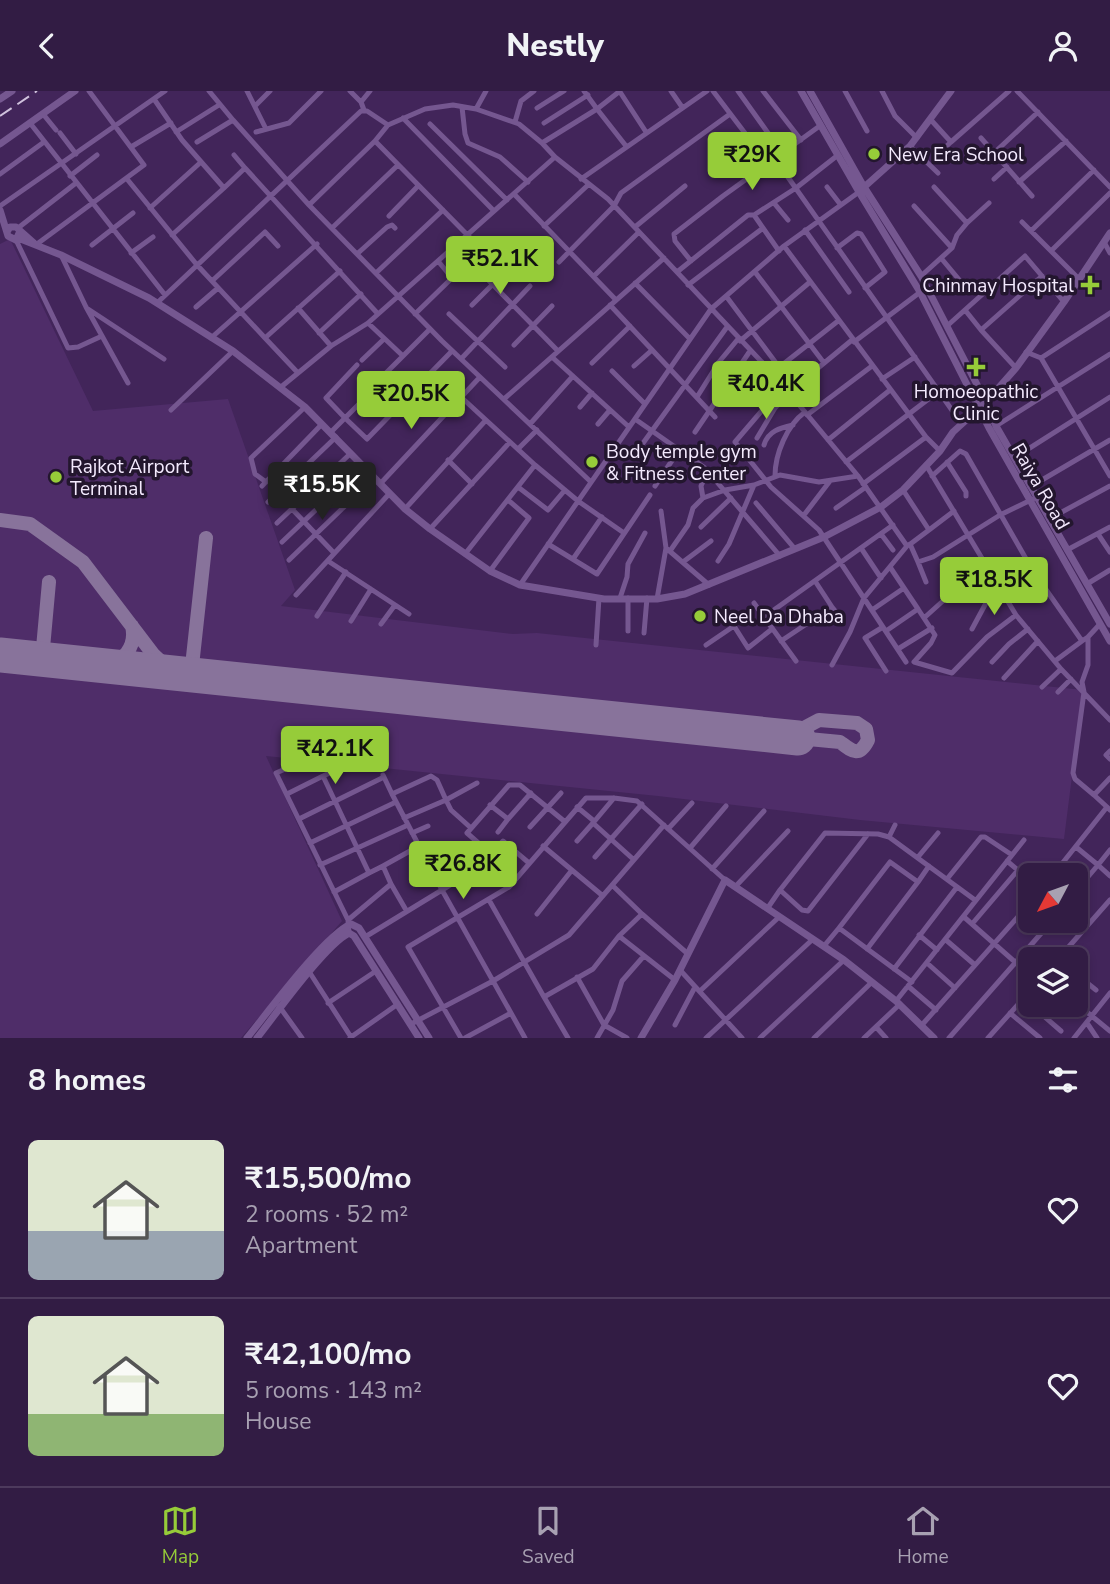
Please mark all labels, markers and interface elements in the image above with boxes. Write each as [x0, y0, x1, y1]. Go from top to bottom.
text: Nestly [506, 24, 604, 67]
icon: back [28, 27, 66, 65]
icon: person [1044, 27, 1082, 65]
pin: ₹29K [711, 133, 793, 192]
text: ₹29K [724, 139, 780, 170]
place label: New Era School [888, 142, 1024, 168]
marker: New Era School [866, 146, 882, 162]
pin: ₹52.1K [443, 237, 557, 296]
text: ₹52.1K [462, 243, 538, 274]
place label: Chinmay Hospital [922, 273, 1074, 299]
marker: Chinmay Hospital [1080, 275, 1100, 295]
marker: Homoeopathic Clinic [966, 357, 986, 377]
pin: ₹40.4K [709, 361, 823, 421]
text: ₹40.4K [728, 368, 804, 399]
pin: ₹20.5K [354, 371, 468, 431]
text: ₹20.5K [373, 378, 449, 409]
place label: Homoeopathic Clinic [914, 379, 1038, 427]
street label: Raiya Road [1005, 438, 1075, 535]
place label: Body temple gym & Fitness Center [606, 439, 757, 487]
place label: Rajkot Airport Terminal [70, 454, 189, 502]
marker: Body temple gym & Fitness Center [584, 454, 600, 470]
pin: ₹15.5K [265, 463, 379, 522]
marker: Rajkot Airport Terminal [48, 469, 64, 485]
text: ₹15.5K [284, 469, 360, 500]
pin: ₹18.5K [937, 557, 1051, 617]
text: ₹18.5K [956, 564, 1032, 595]
place label: Neel Da Dhaba [714, 604, 844, 630]
marker: Neel Da Dhaba [692, 608, 708, 624]
pin: ₹42.1K [278, 727, 392, 786]
text: ₹42.1K [297, 733, 373, 764]
pin: ₹26.8K [406, 841, 520, 901]
text: ₹26.8K [425, 848, 501, 879]
north arrow [1018, 863, 1088, 933]
map controls [1018, 863, 1088, 1017]
button: layers [1018, 947, 1088, 1017]
text: 8 homes [28, 1060, 146, 1101]
icon: filters [1044, 1061, 1082, 1099]
text: ₹15,500/mo [245, 1158, 412, 1199]
icon: home [84, 1168, 168, 1252]
icon: heart [1044, 1191, 1082, 1229]
text: 2 rooms · 52 m² [245, 1199, 408, 1230]
text: Apartment [245, 1230, 357, 1261]
text: ₹42,100/mo [245, 1334, 412, 1375]
icon: home [84, 1344, 168, 1428]
icon: heart [1044, 1367, 1082, 1405]
text: 5 rooms · 143 m² [245, 1375, 422, 1406]
text: House [245, 1406, 312, 1437]
tab: Map [161, 1502, 199, 1570]
tab: Saved [522, 1502, 575, 1570]
tab: Home [897, 1502, 949, 1570]

